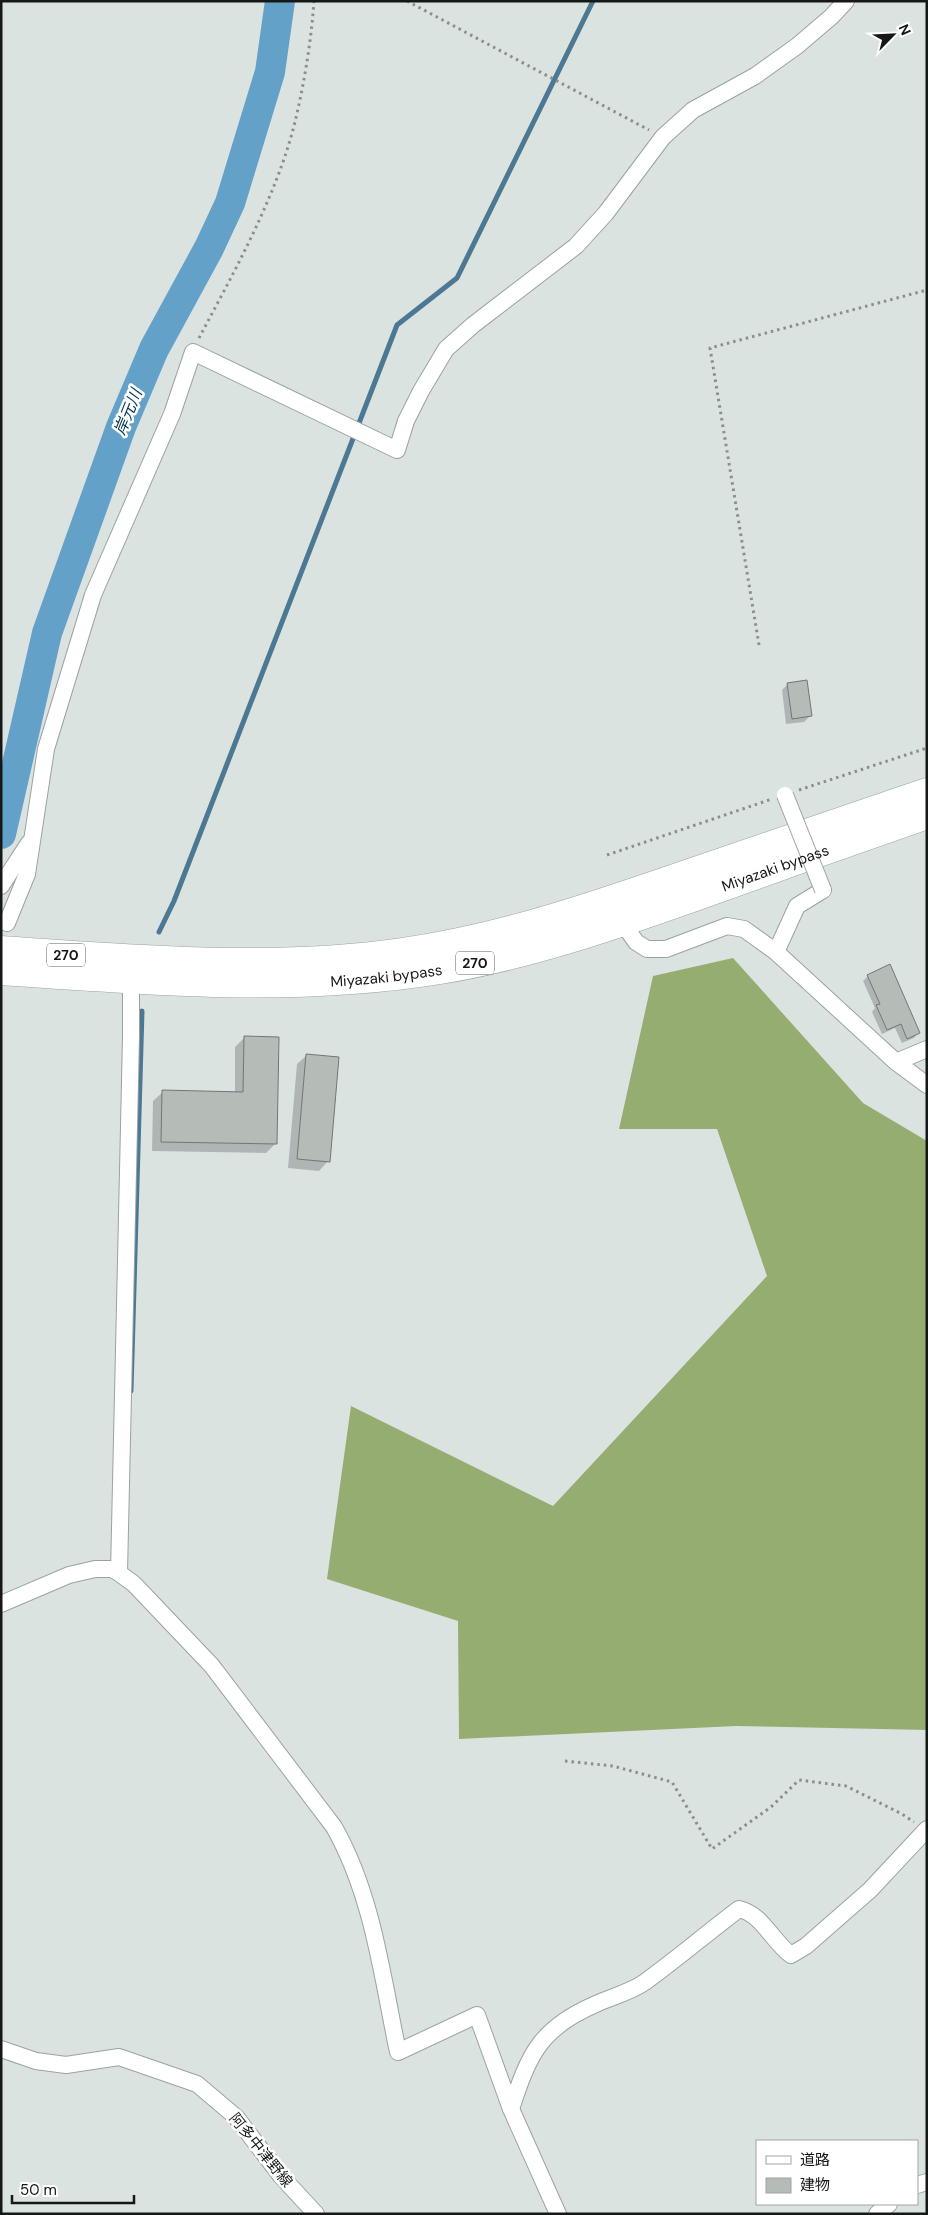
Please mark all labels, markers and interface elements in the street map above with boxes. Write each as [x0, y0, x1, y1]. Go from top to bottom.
north arrow [868, 10, 918, 60]
text: N [895, 21, 915, 38]
water label: 岸元川 [109, 384, 147, 438]
street label: Miyazaki bypass [719, 840, 832, 897]
road number: 270 [47, 944, 85, 966]
road number: 270 [456, 951, 494, 974]
street label: Miyazaki bypass [330, 960, 444, 992]
street label: 阿多中津野線 [225, 2109, 297, 2191]
legend [756, 2140, 918, 2205]
text: 道路 [800, 2150, 830, 2170]
scale bar [12, 2172, 135, 2204]
text: 建物 [800, 2175, 830, 2195]
text: 50 m [20, 2180, 57, 2200]

